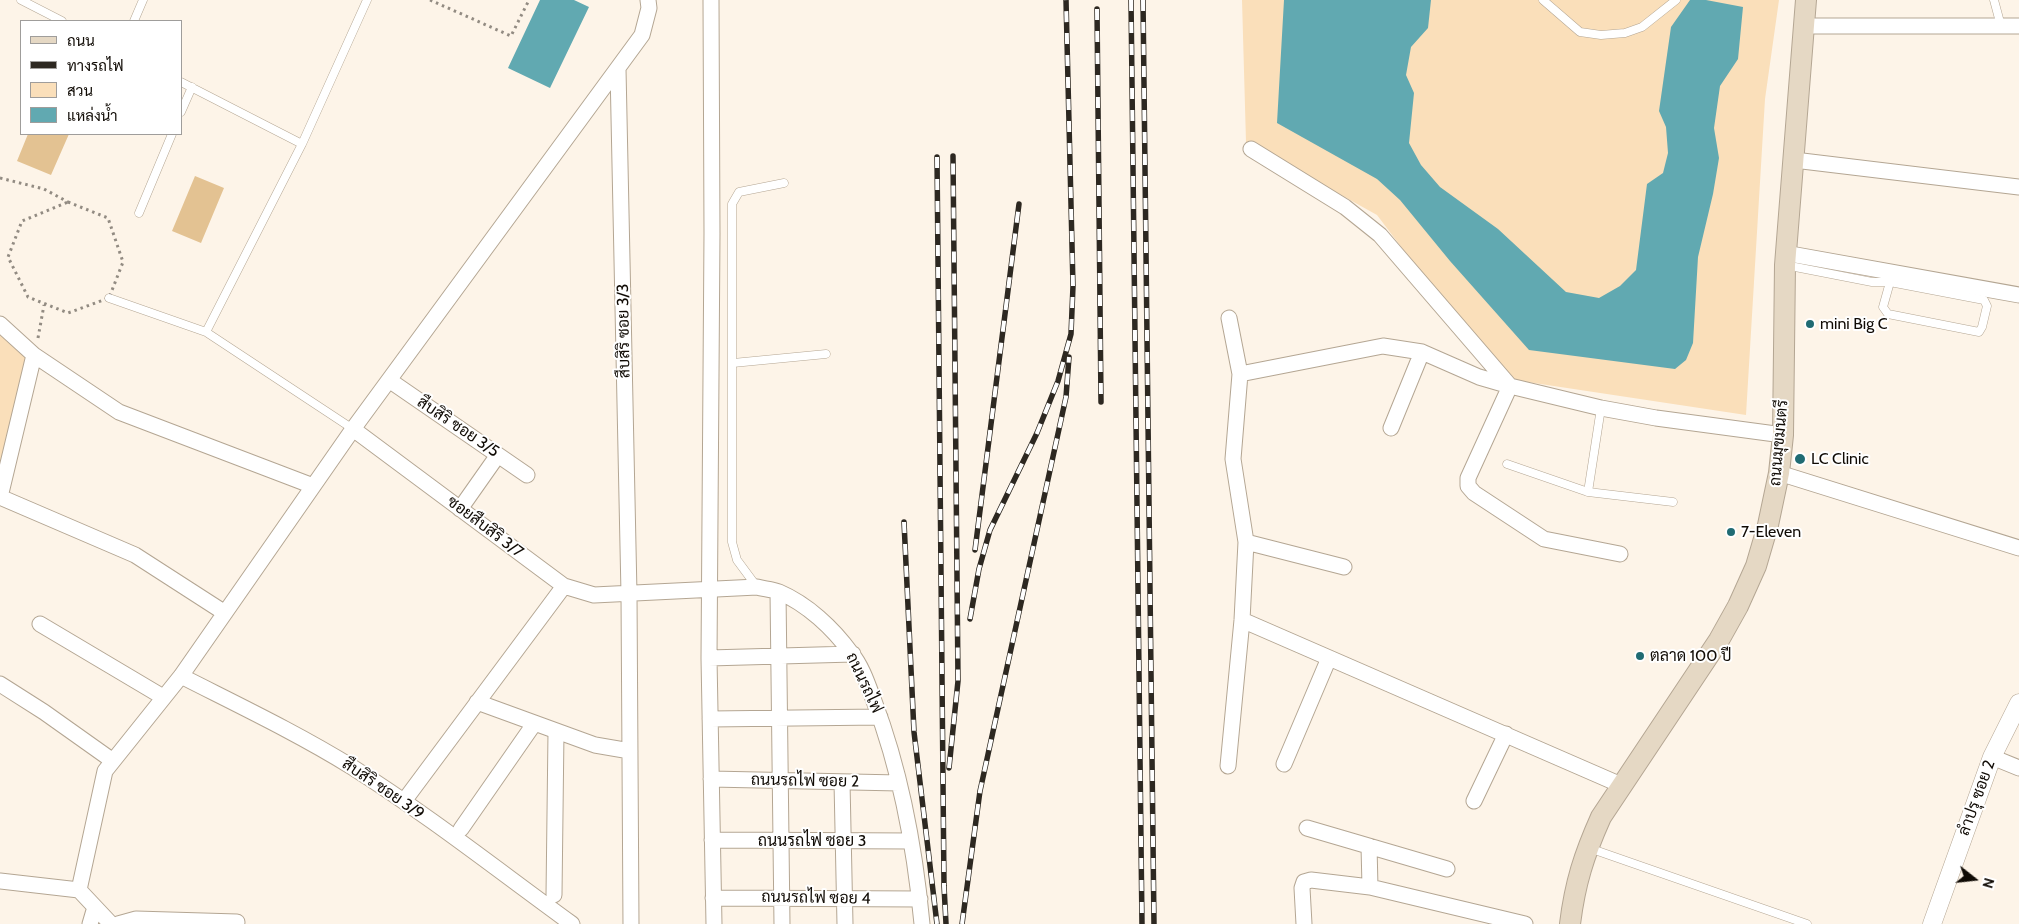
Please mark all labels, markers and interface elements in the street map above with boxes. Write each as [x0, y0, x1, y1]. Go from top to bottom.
legend [20, 20, 182, 135]
text: ถนน [67, 32, 95, 50]
text: ทางรถไฟ [67, 57, 124, 75]
text: สวน [67, 82, 93, 100]
text: แหล่งน้ำ [67, 107, 118, 125]
street label: สืบสิริ ซอย 3/3 [614, 283, 634, 379]
place label: mini Big C [1820, 314, 1888, 334]
marker: mini Big C [1804, 318, 1816, 330]
street label: สืบสิริ ซอย 3/5 [413, 393, 503, 461]
street label: ถนนมุขมนตรี [1766, 399, 1792, 487]
place label: LC Clinic [1811, 449, 1869, 469]
marker: LC Clinic [1793, 452, 1807, 466]
street label: ซอยสืบสิริ 3/7 [443, 492, 527, 562]
place label: 7-Eleven [1741, 522, 1801, 542]
marker: 7-Eleven [1725, 526, 1737, 538]
place label: ตลาด 100 ปี [1650, 646, 1731, 666]
street label: ถนนรถไฟ [842, 650, 886, 716]
marker: ตลาด 100 ปี [1634, 650, 1646, 662]
street label: สืบสิริ ซอย 3/9 [338, 754, 428, 824]
street label: ลำปรุ ซอย 2 [1954, 757, 2000, 839]
street label: ถนนรถไฟ ซอย 2 [751, 770, 859, 792]
street label: ถนนรถไฟ ซอย 3 [758, 831, 866, 851]
north arrow [1949, 854, 1999, 904]
text: N [1978, 876, 1998, 890]
street label: ถนนรถไฟ ซอย 4 [761, 887, 871, 909]

